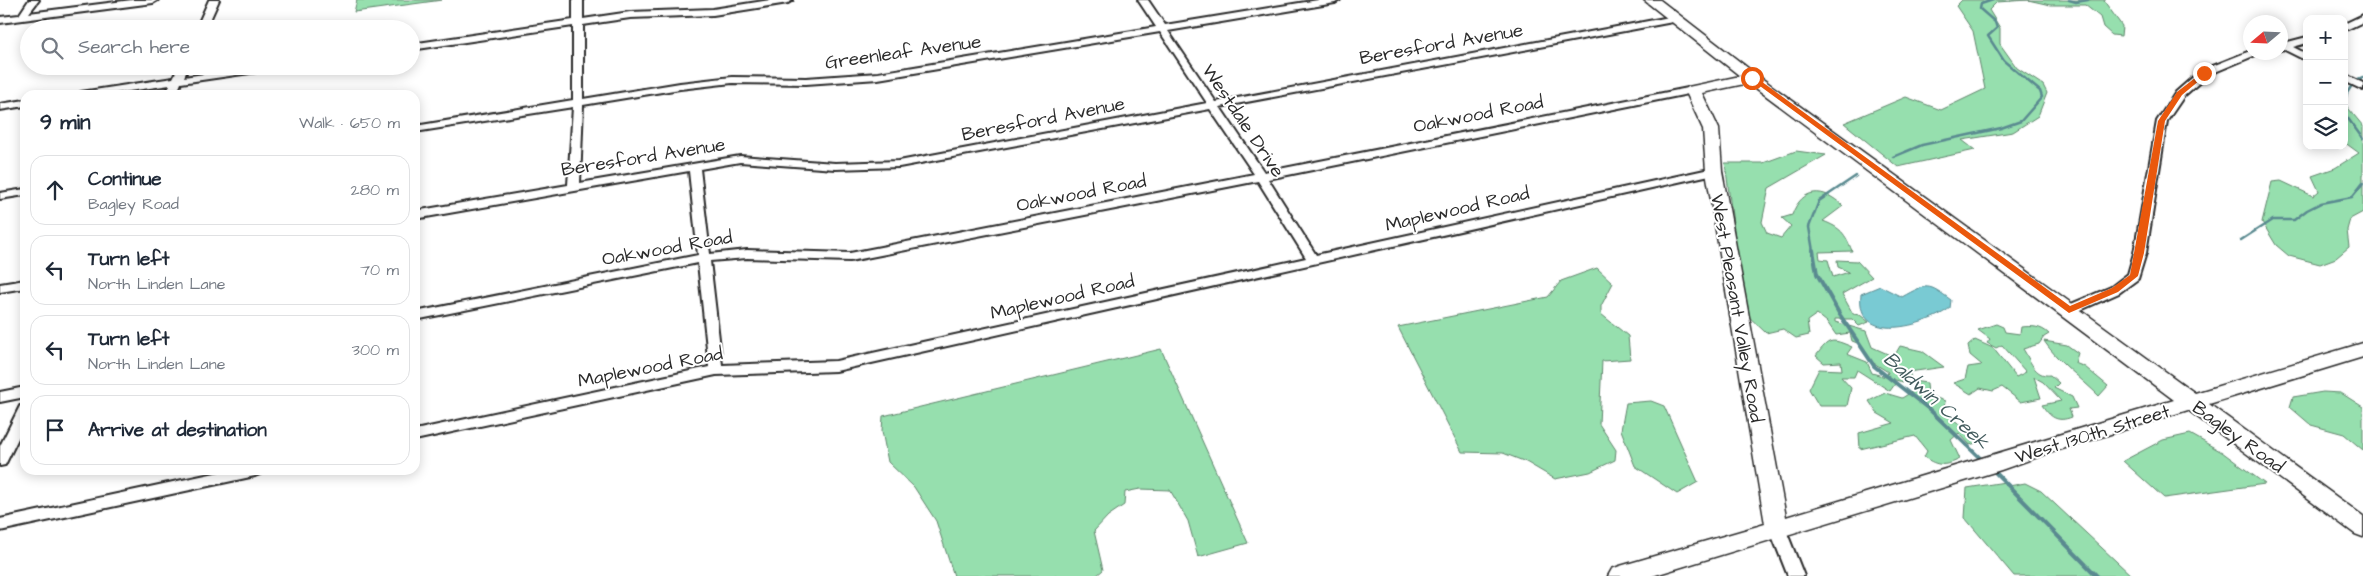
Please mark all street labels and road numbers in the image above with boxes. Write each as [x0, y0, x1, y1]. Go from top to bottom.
street label: Beresford Avenue [1357, 17, 1525, 72]
street label: Greenleaf Avenue [823, 28, 983, 77]
street label: Westdale Drive [1195, 59, 1291, 183]
street label: Oakwood Road [1411, 89, 1546, 140]
street label: Beresford Avenue [959, 90, 1127, 149]
street label: Beresford Avenue [559, 131, 727, 184]
street label: Oakwood Road [1014, 168, 1149, 219]
street label: Maplewood Road [1383, 180, 1532, 239]
street label: West Pleasant Valley Road [1702, 192, 1770, 425]
street label: Oakwood Road [600, 224, 735, 273]
street label: Maplewood Road [988, 268, 1137, 327]
street label: Maplewood Road [576, 340, 725, 395]
street label: Bagley Road [2186, 395, 2290, 481]
street label: West 130th Street [2012, 398, 2173, 471]

